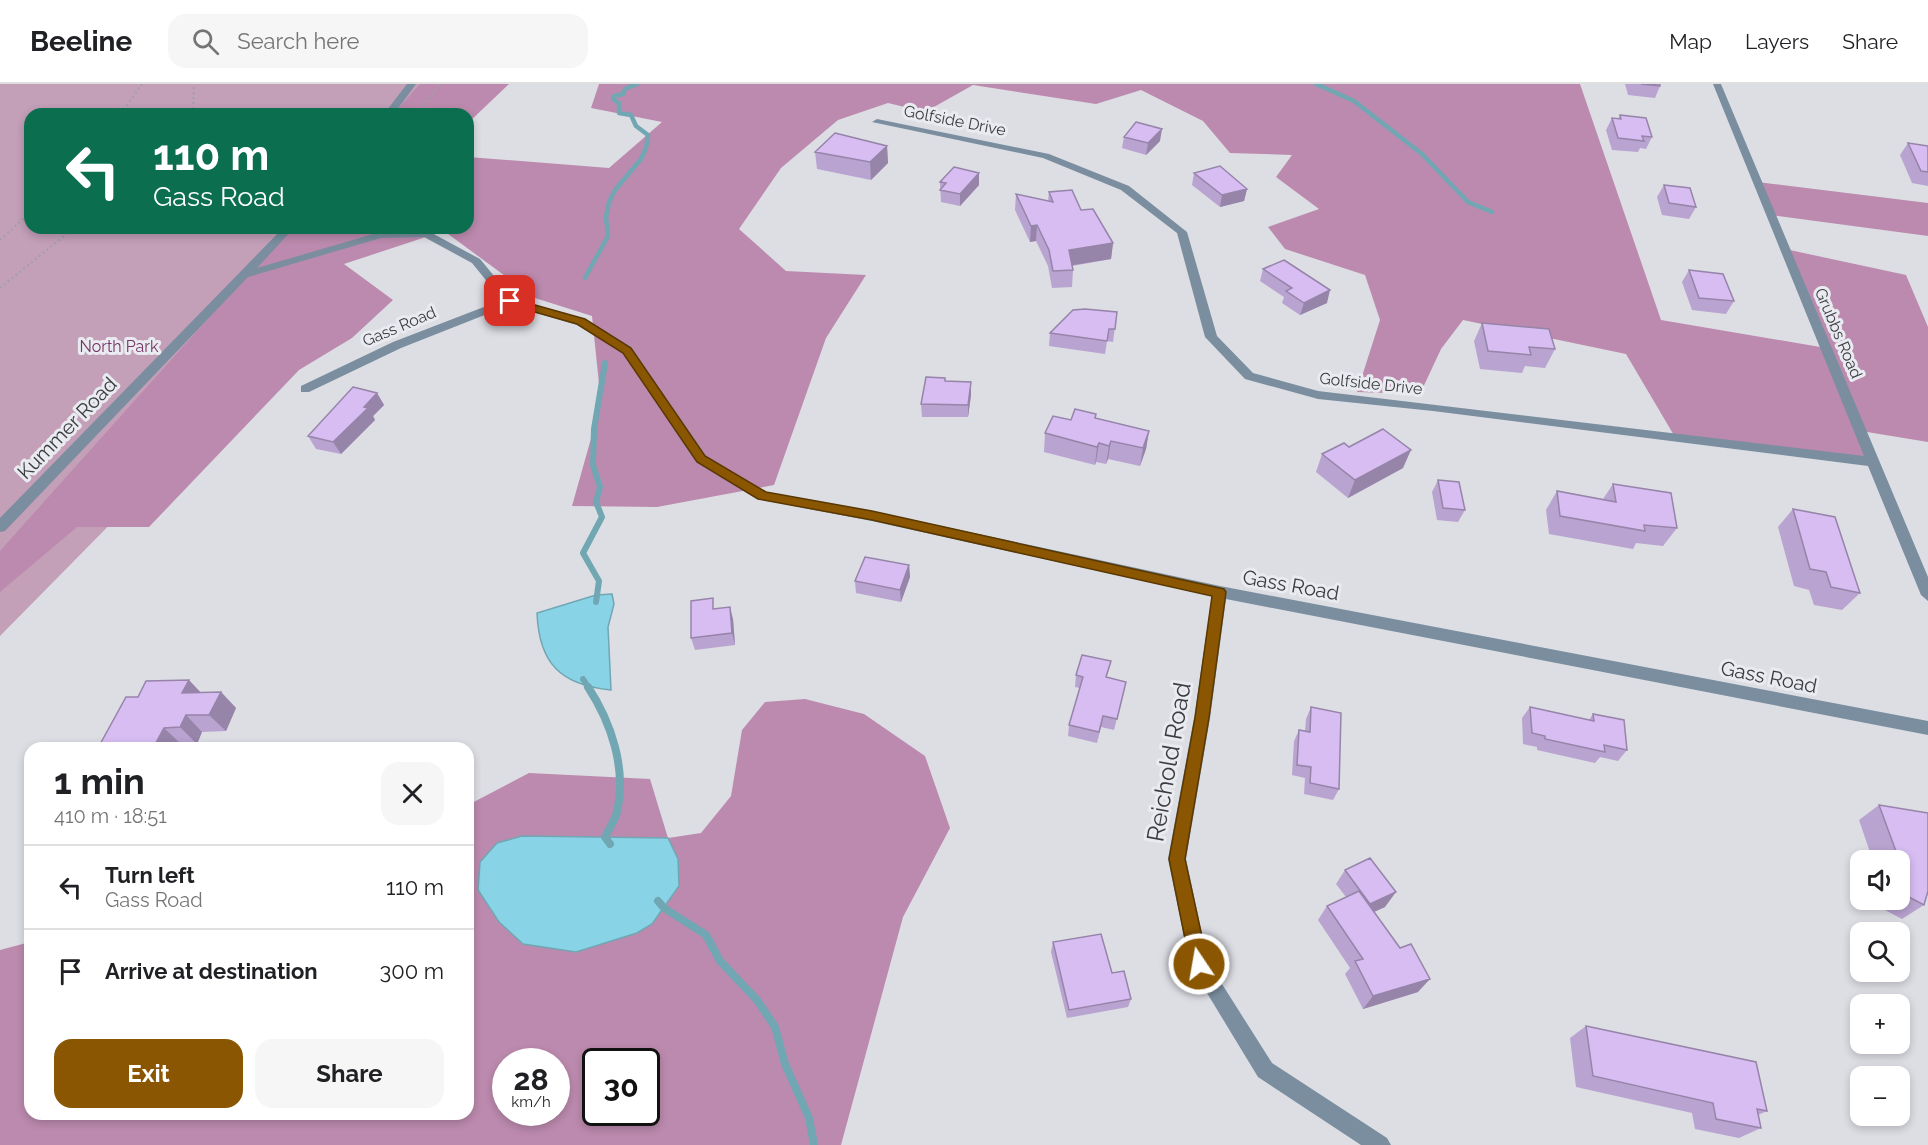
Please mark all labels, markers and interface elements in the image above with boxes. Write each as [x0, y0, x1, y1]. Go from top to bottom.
search box [168, 14, 588, 68]
text: Beeline [30, 25, 132, 58]
icon: search [189, 25, 222, 58]
text: Search here [237, 28, 359, 54]
text: Map [1669, 29, 1712, 54]
text: Layers [1745, 29, 1809, 54]
text: Share [1842, 29, 1898, 54]
street label: Golfside Drive [902, 101, 1007, 140]
text: 110 m [153, 131, 269, 180]
icon: left [54, 132, 132, 210]
text: Gass Road [153, 181, 285, 212]
pin [484, 275, 535, 326]
icon: arrive [493, 284, 526, 317]
street label: Grubbs Road [1811, 285, 1866, 381]
street label: Gass Road [360, 302, 439, 350]
park label: North Park [80, 337, 159, 356]
street label: Golfside Drive [1319, 369, 1423, 398]
street label: Kummer Road [12, 372, 122, 484]
street label: Gass Road [1241, 565, 1341, 605]
street label: Gass Road [1719, 656, 1819, 698]
street label: Reichold Road [1140, 680, 1197, 844]
text: 1 min [54, 760, 145, 802]
button: close [381, 762, 444, 825]
text: 410 m · 18:51 [54, 804, 167, 828]
map controls [1850, 850, 1910, 1126]
button: sound [1850, 850, 1910, 910]
text: Turn left [105, 862, 195, 888]
icon: left [54, 871, 87, 904]
text: 110 m [386, 874, 444, 900]
text: Gass Road [105, 888, 203, 912]
button: search [1850, 922, 1910, 982]
position arrow [1167, 932, 1231, 996]
icon: arrive [54, 955, 87, 988]
text: Arrive at destination [105, 958, 318, 984]
text: 300 m [379, 958, 444, 984]
button: + [1850, 994, 1910, 1054]
button: Exit [54, 1039, 243, 1108]
button: Share [255, 1039, 444, 1108]
speed limit sign: 30 [582, 1048, 660, 1126]
text: 28 [513, 1062, 549, 1097]
button: − [1850, 1066, 1910, 1126]
text: km/h [511, 1093, 551, 1111]

